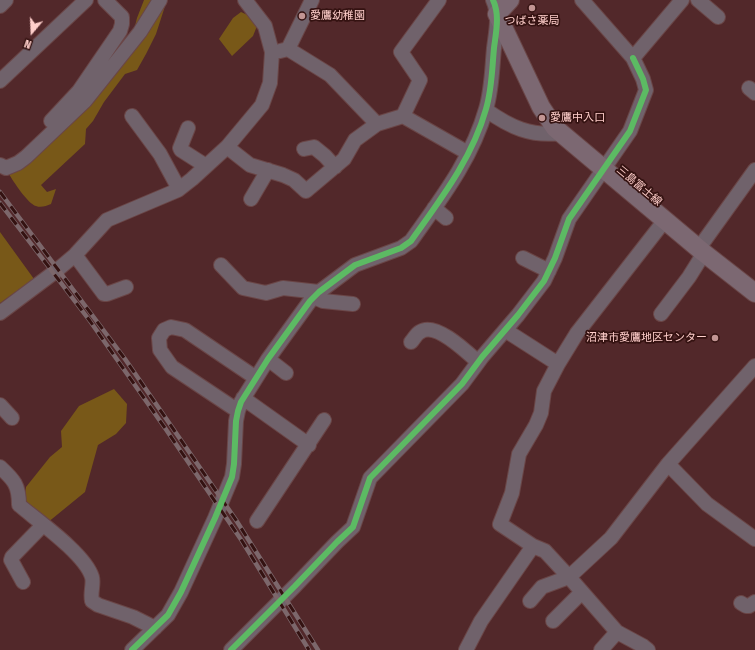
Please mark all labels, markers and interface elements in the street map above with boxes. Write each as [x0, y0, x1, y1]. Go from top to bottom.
marker: つばさ薬局 [527, 3, 537, 13]
place label: 愛鷹幼稚園 [310, 9, 365, 23]
marker: 愛鷹幼稚園 [297, 11, 307, 21]
north arrow [12, 12, 52, 52]
place label: つばさ薬局 [505, 14, 559, 28]
text: N [23, 37, 33, 51]
place label: 愛鷹中入口 [550, 111, 605, 125]
marker: 愛鷹中入口 [537, 113, 547, 123]
street label: 三島富士線 [614, 163, 664, 209]
place label: 沼津市愛鷹地区センター [586, 331, 707, 345]
marker: 沼津市愛鷹地区センター [710, 333, 720, 343]

